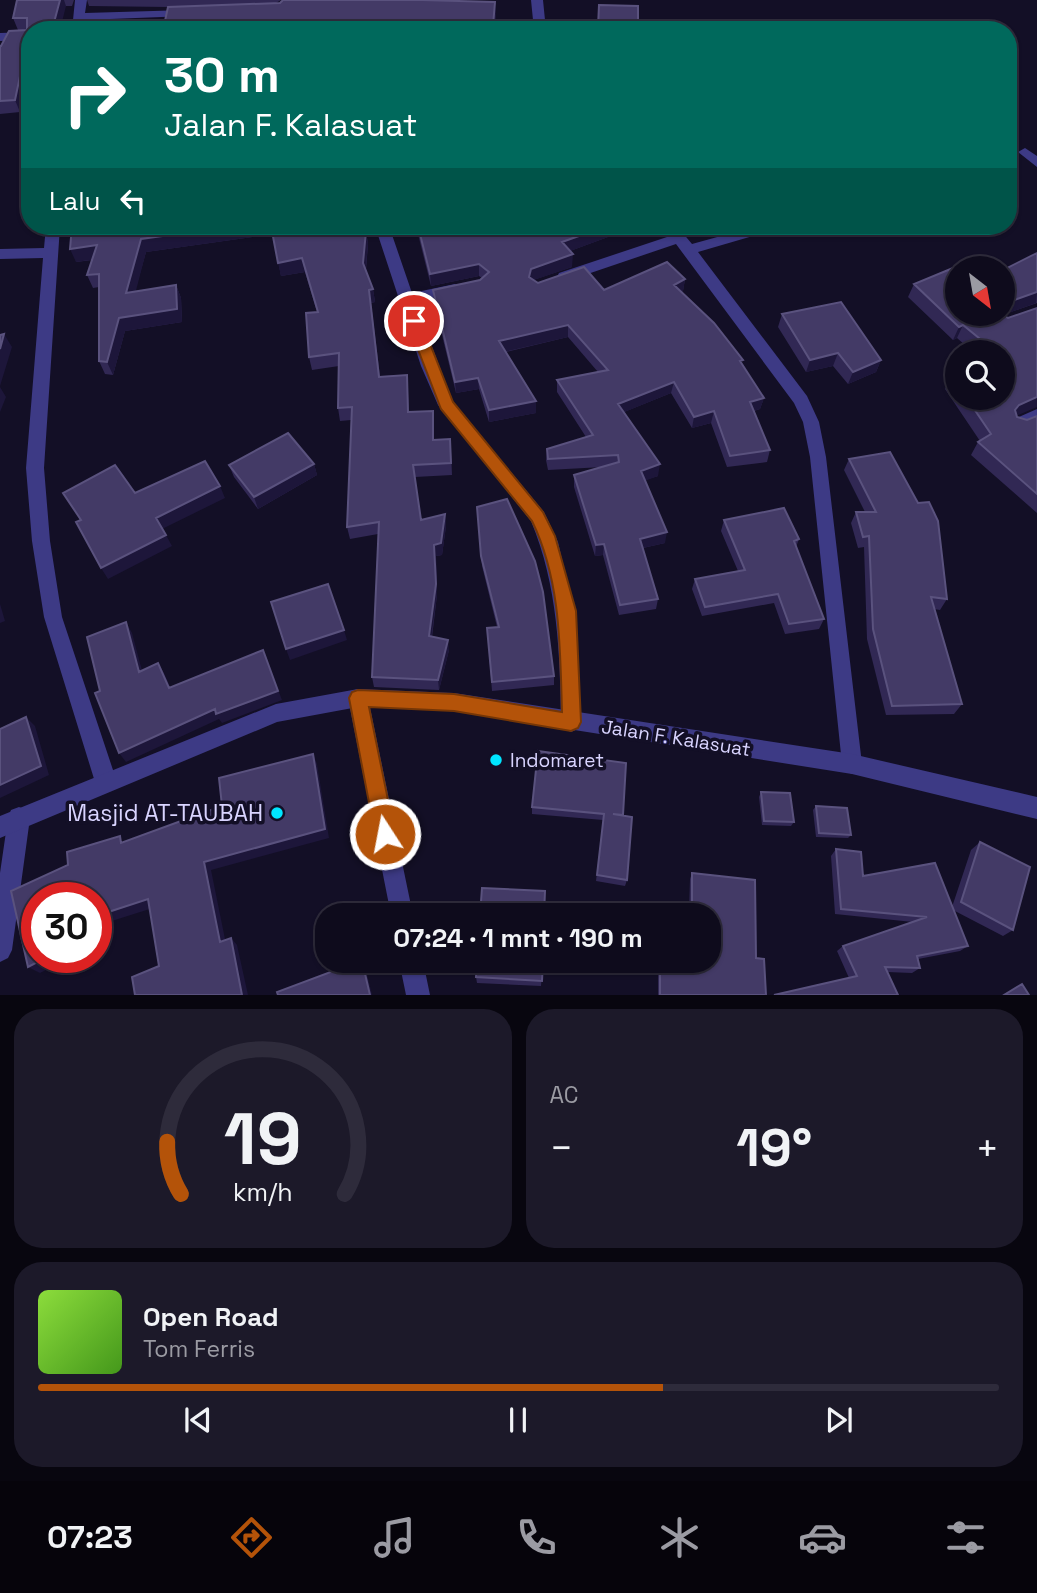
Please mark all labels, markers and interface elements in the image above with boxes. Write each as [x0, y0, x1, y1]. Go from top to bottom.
text: 30 m [164, 44, 280, 106]
icon: right [49, 49, 140, 140]
text: Jalan F. Kalasuat [164, 105, 417, 145]
icon: left [114, 182, 152, 220]
text: Lalu [49, 184, 100, 218]
north arrow [945, 256, 1015, 326]
map controls [945, 256, 1015, 410]
pin [384, 291, 444, 351]
icon: arrive [395, 302, 433, 340]
button: search [945, 340, 1015, 410]
street label: Jalan F. Kalasuat [600, 714, 752, 762]
place label: Indomaret [510, 748, 604, 773]
marker: Indomaret [488, 752, 504, 768]
position arrow [348, 797, 422, 871]
place label: Masjid AT-TAUBAH [67, 798, 263, 828]
marker: Masjid AT-TAUBAH [269, 805, 285, 821]
speed limit sign: 30 [21, 882, 112, 973]
text: 07:24 · 1 mnt · 190 m [393, 921, 643, 955]
text: AC [550, 1080, 579, 1110]
text: 19 [224, 1093, 302, 1186]
text: 19° [736, 1115, 812, 1181]
text: − [550, 1124, 573, 1172]
text: + [975, 1124, 999, 1172]
text: km/h [233, 1176, 293, 1208]
text: Open Road [143, 1300, 279, 1334]
text: Tom Ferris [143, 1334, 255, 1364]
icon: previous [179, 1401, 217, 1439]
icon: pause [499, 1401, 537, 1439]
icon: next [820, 1401, 858, 1439]
icon: directions [227, 1513, 276, 1562]
icon: music [370, 1513, 419, 1562]
icon: phone [512, 1513, 561, 1562]
icon: climate [655, 1513, 704, 1562]
icon: car [798, 1513, 847, 1562]
icon: filters [941, 1513, 990, 1562]
text: 07:23 [47, 1517, 133, 1557]

